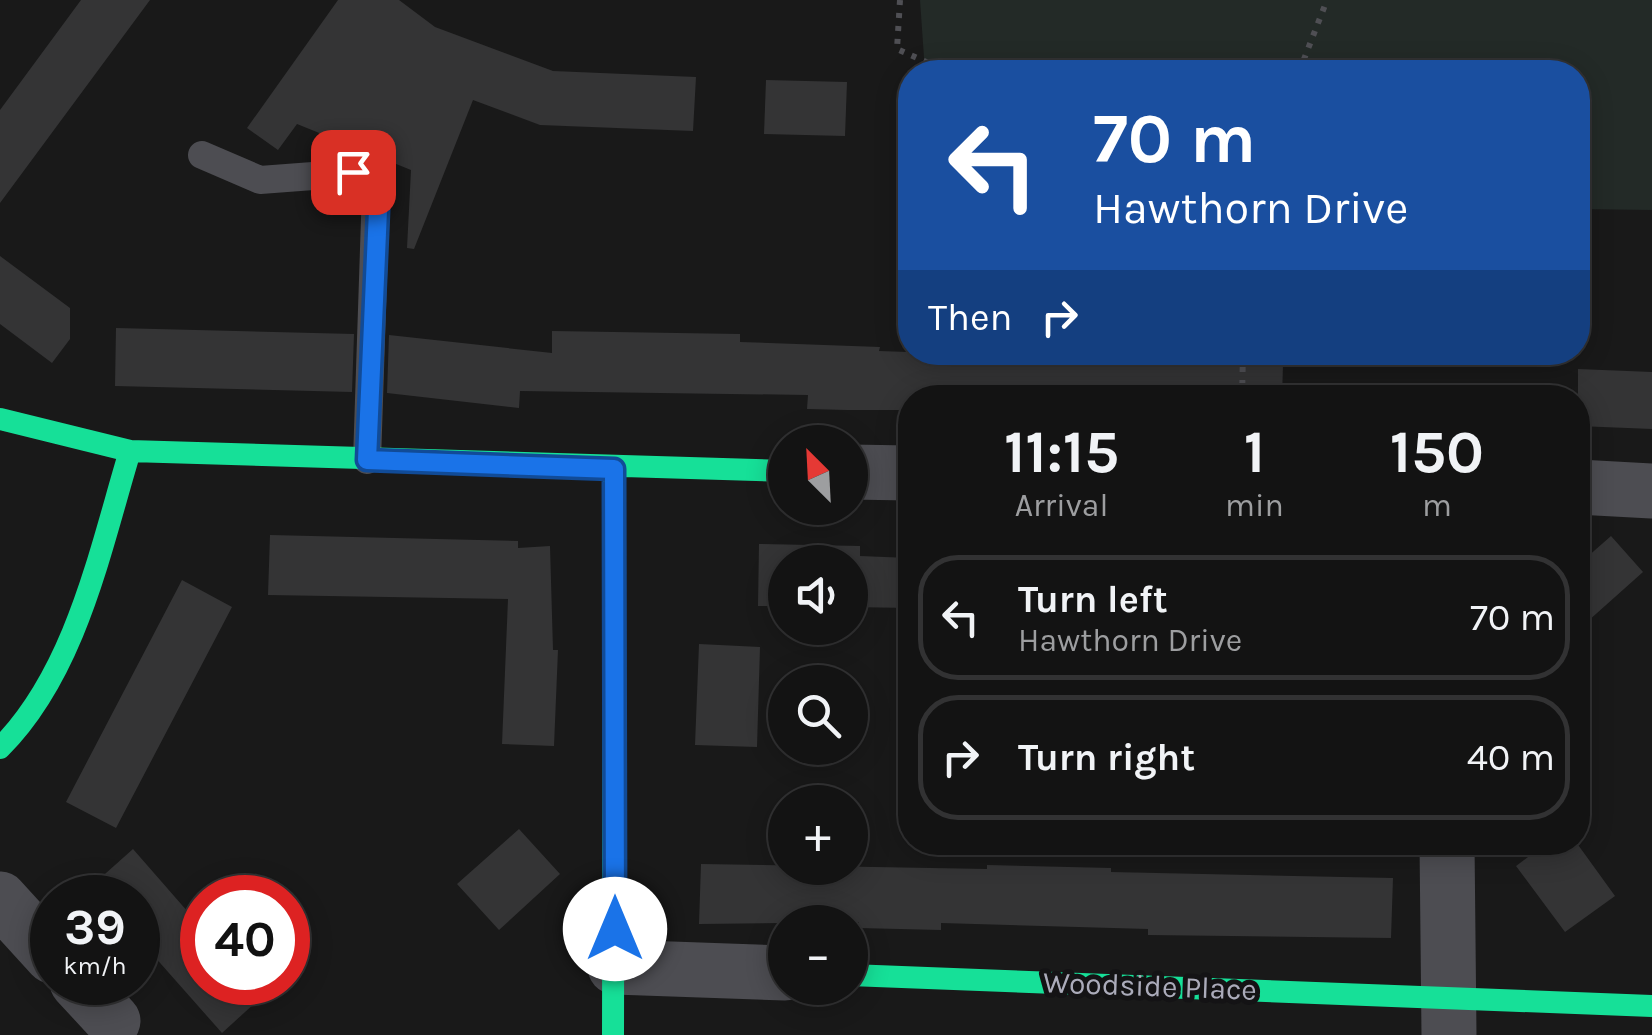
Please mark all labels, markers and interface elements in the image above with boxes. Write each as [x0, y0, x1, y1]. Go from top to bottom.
text: 70 m [1093, 98, 1256, 180]
icon: left [928, 100, 1058, 230]
pin [311, 130, 396, 215]
icon: arrive [326, 145, 381, 200]
text: Hawthorn Drive [1093, 182, 1408, 234]
icon: right [1032, 290, 1087, 345]
text: Then [928, 295, 1012, 340]
text: 11:15 [1004, 417, 1119, 487]
text: 1 [1244, 417, 1265, 487]
text: 150 [1390, 417, 1484, 487]
north arrow [768, 425, 868, 525]
map controls [768, 425, 868, 1005]
text: Arrival [1015, 487, 1108, 524]
text: min [1225, 487, 1284, 524]
text: m [1422, 487, 1452, 524]
button: sound [768, 545, 868, 645]
text: Turn left [1018, 577, 1168, 622]
icon: left [933, 590, 988, 645]
text: 70 m [1470, 595, 1555, 640]
text: Hawthorn Drive [1018, 622, 1242, 659]
button: search [768, 665, 868, 765]
icon: right [933, 730, 988, 785]
text: Turn right [1018, 735, 1195, 780]
text: 40 m [1467, 735, 1555, 780]
button: + [768, 785, 868, 885]
speed limit sign: 40 [180, 875, 310, 1005]
position arrow [563, 877, 667, 981]
text: 39 [64, 898, 126, 957]
button: − [768, 905, 868, 1005]
text: km/h [63, 951, 127, 980]
street label: Woodside Place [1043, 964, 1257, 1008]

